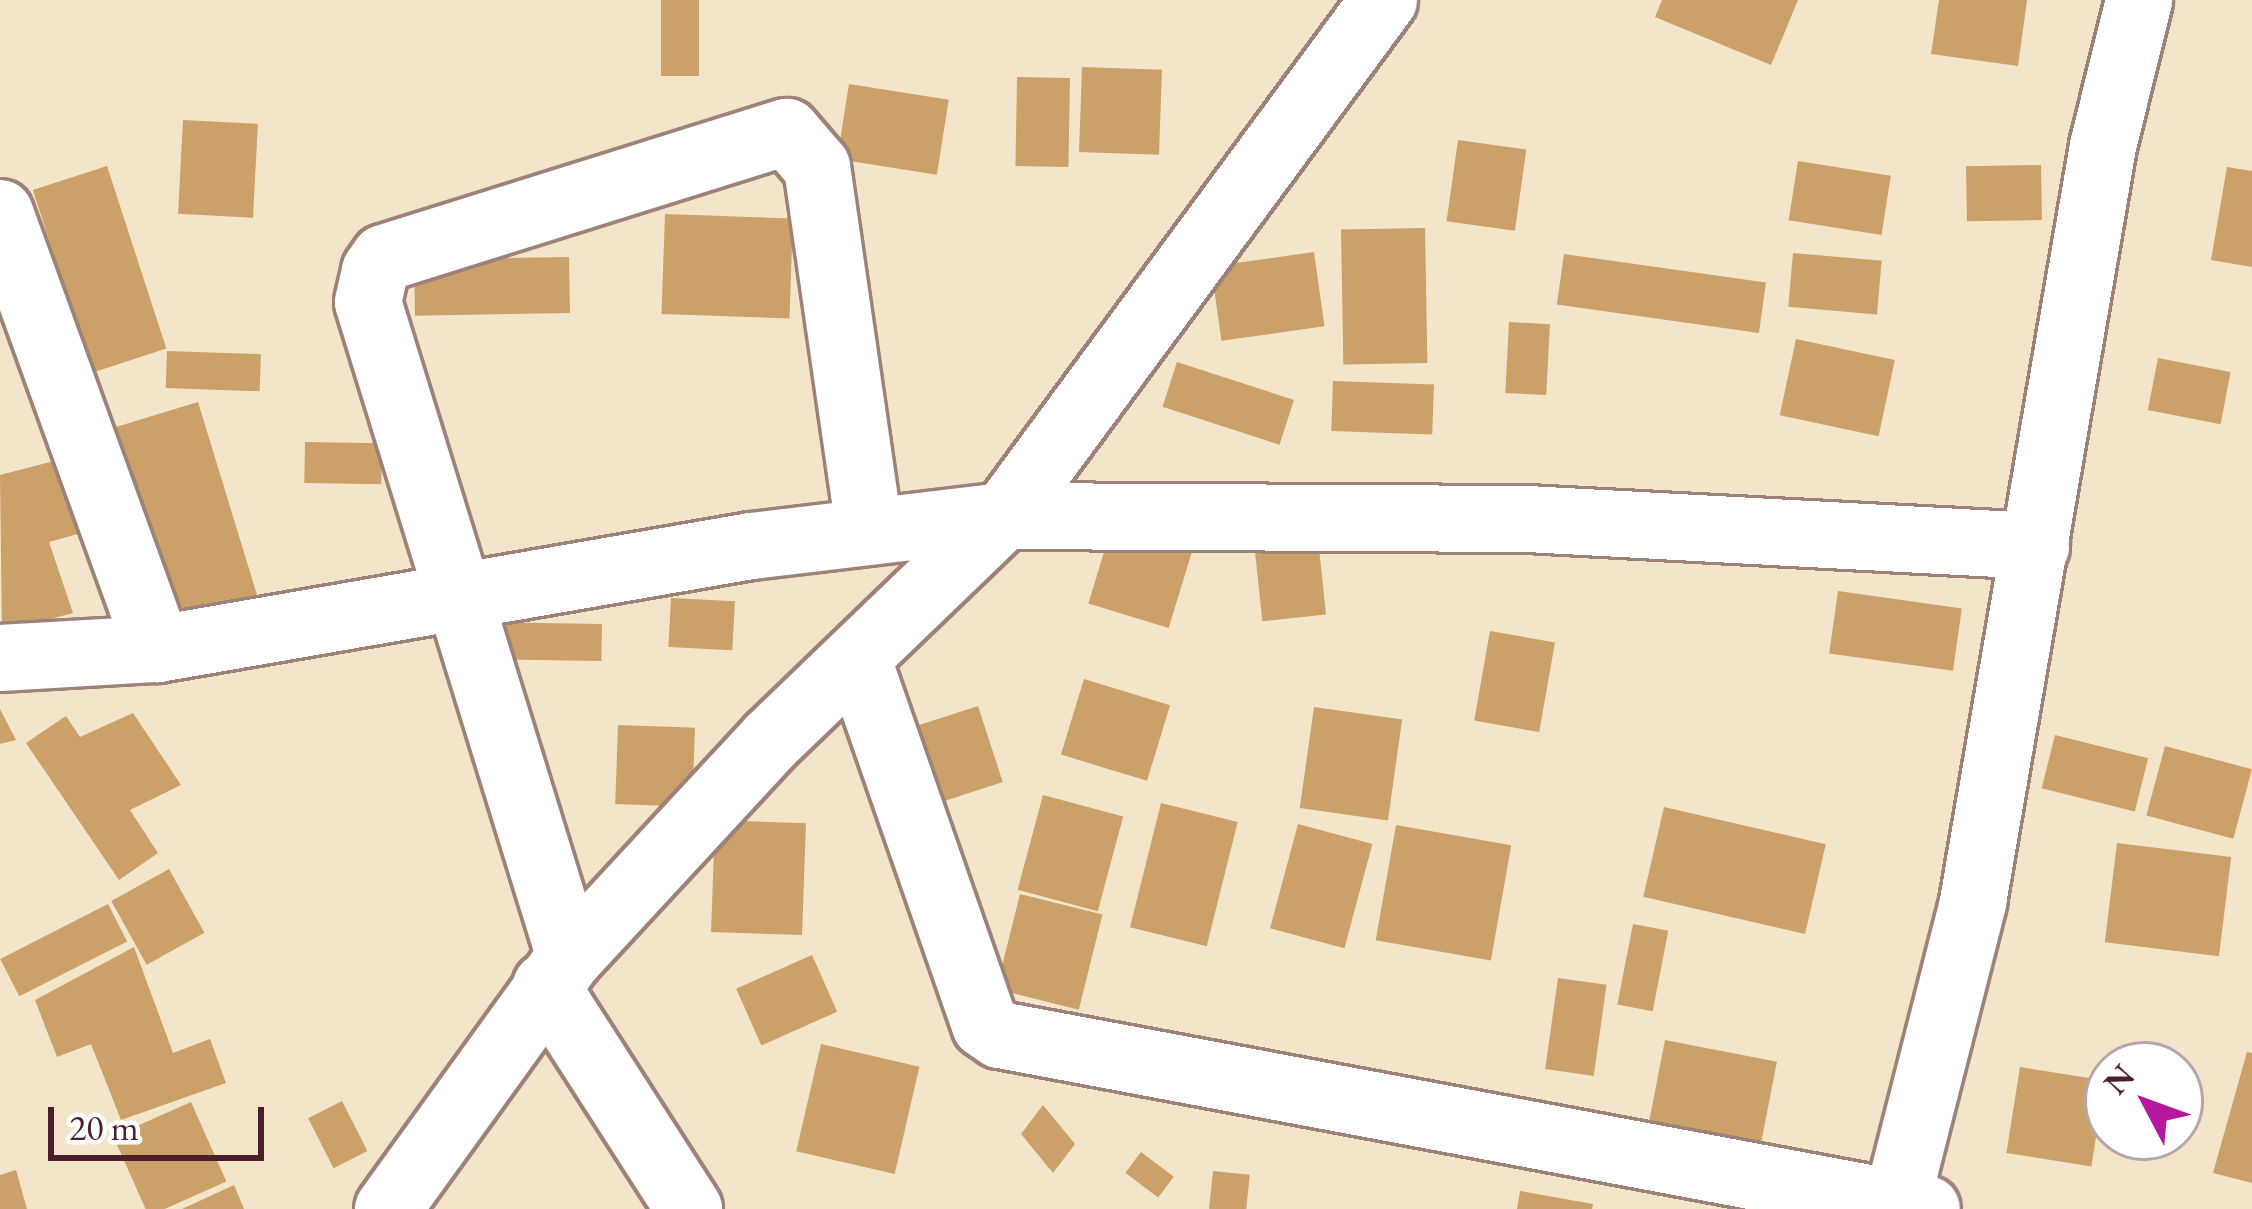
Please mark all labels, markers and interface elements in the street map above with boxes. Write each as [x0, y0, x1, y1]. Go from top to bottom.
north arrow [2084, 1041, 2204, 1161]
text: N [2094, 1055, 2144, 1103]
scale bar [54, 1083, 270, 1157]
text: 20 m [69, 1104, 139, 1151]

